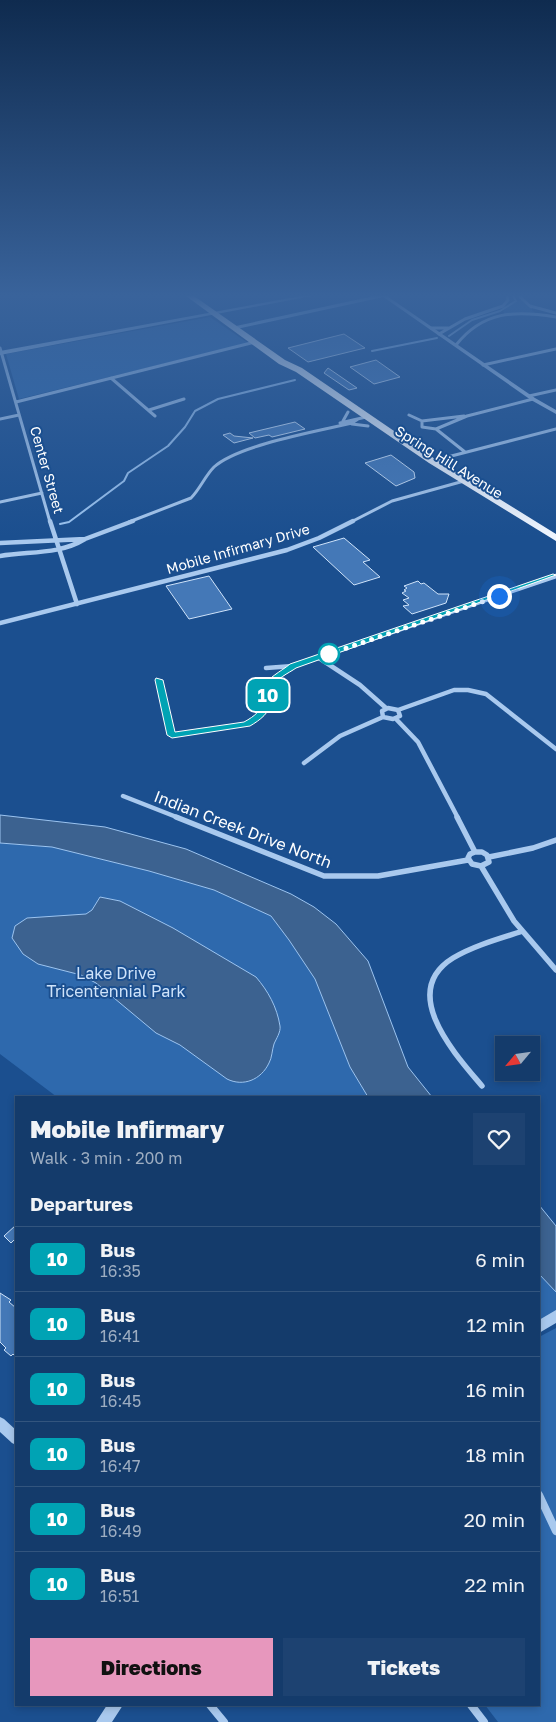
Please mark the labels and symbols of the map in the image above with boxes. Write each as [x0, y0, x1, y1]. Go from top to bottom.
street label: Spring Hill Avenue [392, 422, 506, 502]
street label: Center Street [27, 424, 68, 516]
street label: Mobile Infirmary Drive [164, 520, 311, 577]
your location [487, 584, 512, 609]
unlabelled marker [318, 643, 340, 665]
line badge: 10 [246, 679, 290, 711]
street label: Indian Creek Drive North [151, 786, 335, 872]
park label: Lake Drive Tricentennial Park [46, 963, 186, 1001]
north arrow [495, 1036, 540, 1081]

